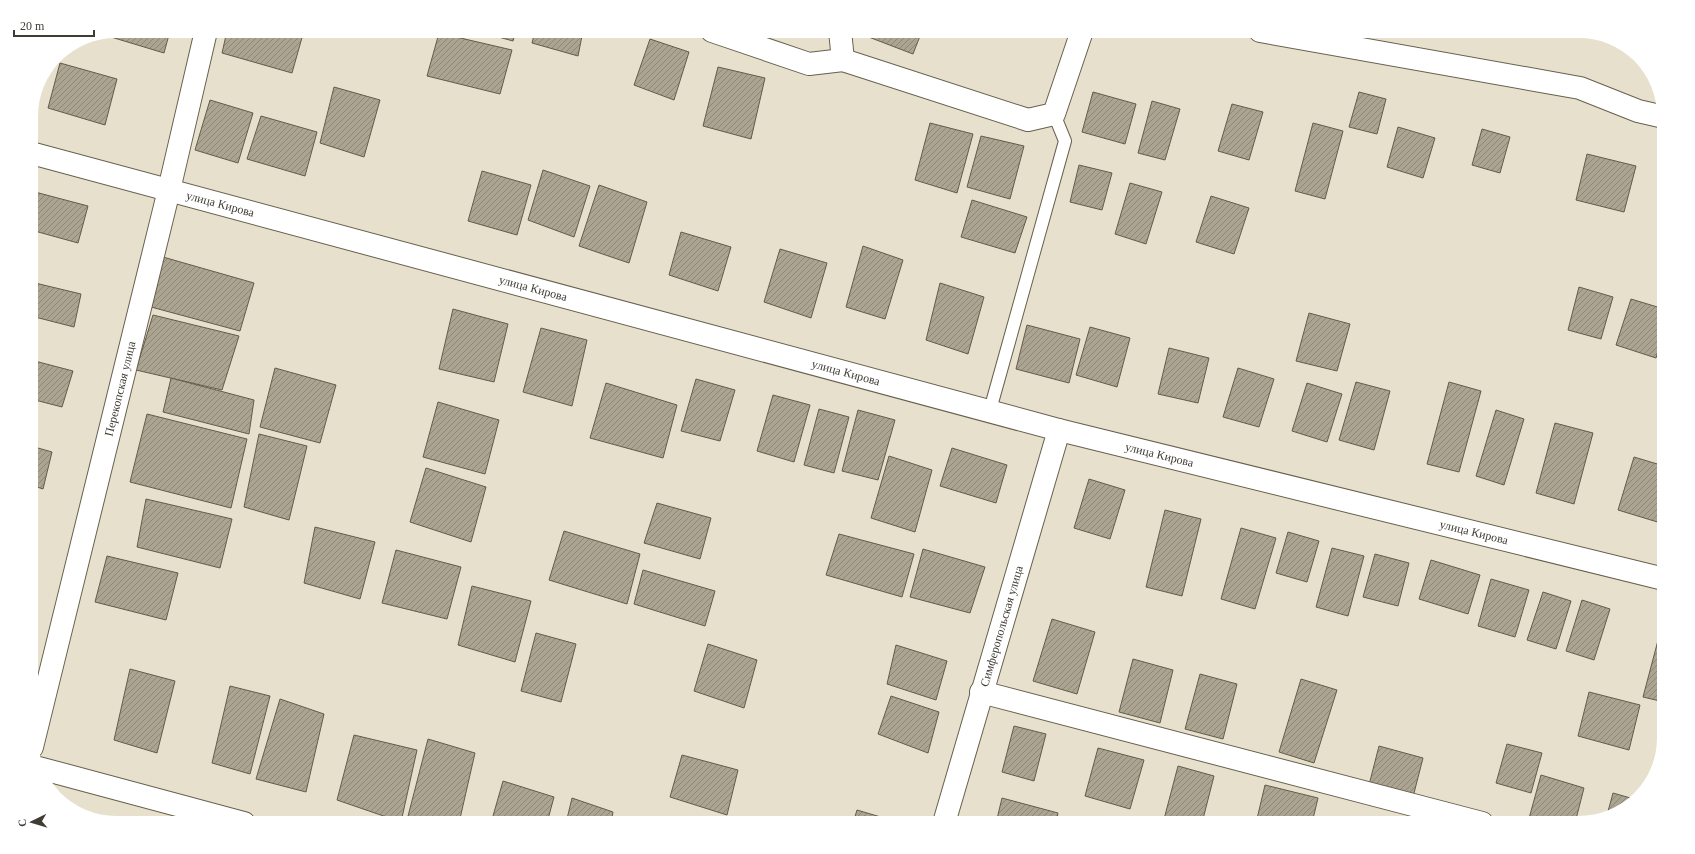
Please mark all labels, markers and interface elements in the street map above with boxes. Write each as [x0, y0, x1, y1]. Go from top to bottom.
scale bar [14, 12, 94, 38]
text: 20 m [20, 19, 45, 33]
street label: улица Кирова [185, 188, 256, 220]
street label: улица Кирова [498, 272, 569, 304]
street label: Перекопская улица [102, 339, 139, 438]
street label: улица Кирова [810, 357, 882, 389]
street label: улица Кирова [1124, 440, 1196, 470]
street label: улица Кирова [1438, 517, 1510, 548]
street label: Симферопольская улица [977, 563, 1026, 688]
north arrow [12, 802, 52, 842]
text: С [16, 818, 28, 827]

